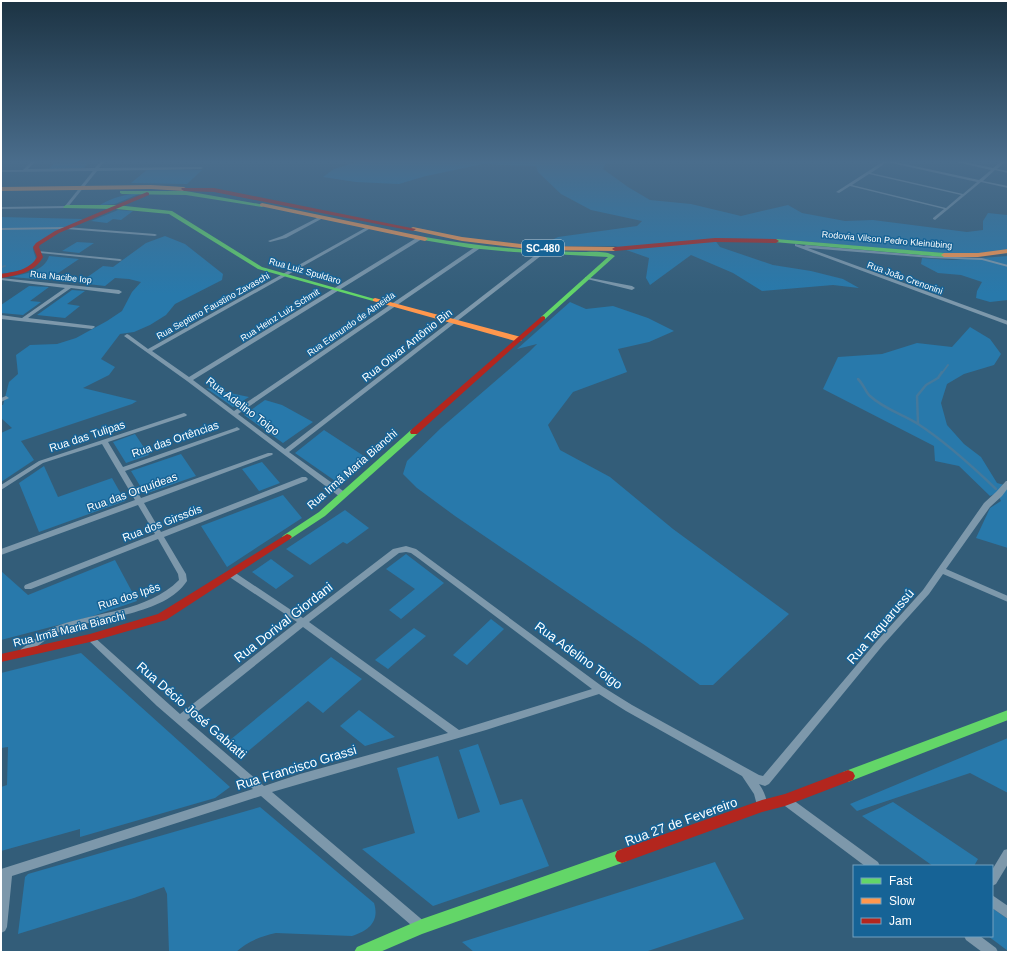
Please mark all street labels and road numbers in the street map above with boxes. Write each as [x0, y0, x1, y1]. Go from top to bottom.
street label: Rodovia Vilson Pedro Kleinübing [821, 229, 953, 251]
road number: SC-480 [522, 240, 564, 256]
street label: Rua Luiz Spuldaro [268, 256, 342, 286]
street label: Rua João Crenonini [866, 260, 944, 296]
street label: Rua Nacibe Iop [30, 269, 92, 285]
street label: Rua Septimo Faustino Zavaschi [155, 271, 271, 341]
street label: Rua Heinz Luiz Schmit [239, 286, 322, 343]
street label: Rua Edmundo de Almeida [305, 290, 397, 358]
street label: Rua Olivar Antônio Bin [360, 306, 454, 384]
street label: Rua Adelino Toigo [204, 375, 282, 437]
street label: Rua das Tulipas [48, 418, 127, 454]
street label: Rua das Ortências [130, 418, 220, 460]
street label: Rua Irmã Maria Bianchi [305, 427, 399, 511]
street label: Rua das Orquídeas [85, 470, 179, 514]
street label: Rua dos Girssóis [121, 502, 204, 544]
street label: Rua Dorival Giordani [231, 579, 336, 665]
street label: Rua dos Ipês [96, 580, 162, 612]
street label: Rua Taquarussú [844, 586, 917, 667]
street label: Rua Irmã Maria Bianchi [12, 609, 126, 649]
street label: Rua Adelino Toigo [532, 619, 625, 692]
street label: Rua Décio José Gabiatti [134, 659, 250, 762]
street label: Rua Francisco Grassi [234, 742, 358, 793]
street label: Rua 27 de Fevereiro [623, 794, 739, 849]

